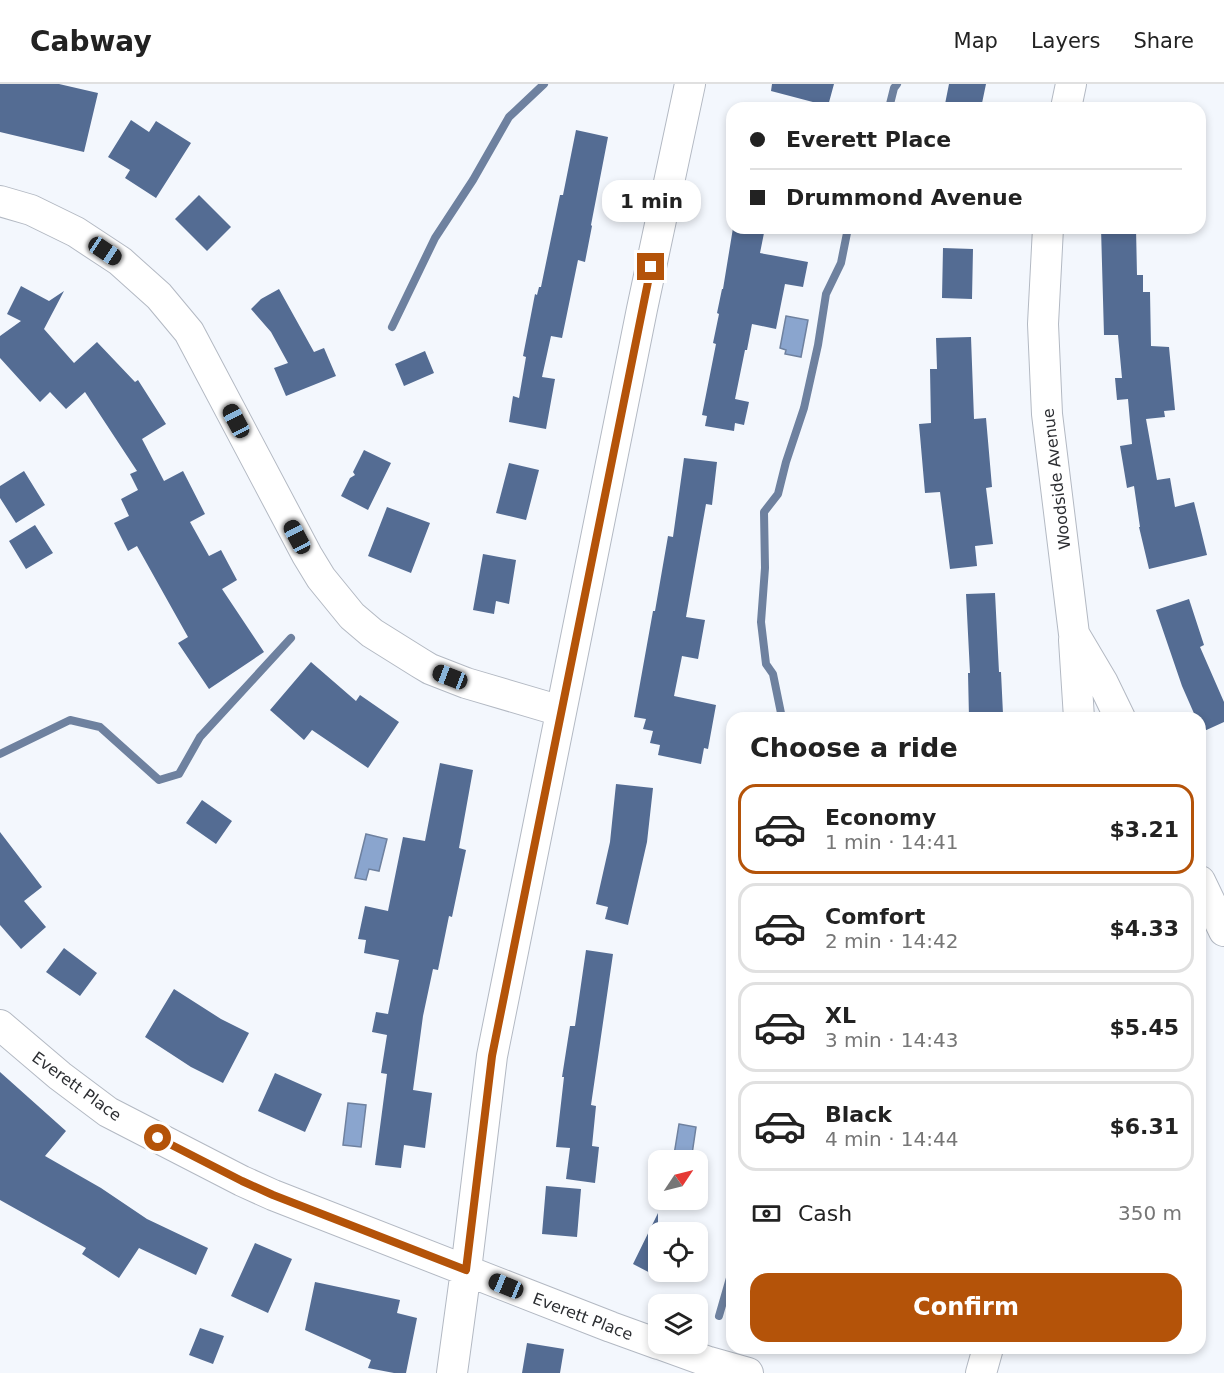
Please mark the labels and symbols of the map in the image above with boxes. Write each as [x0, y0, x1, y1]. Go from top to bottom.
callout: 1 min [602, 180, 700, 222]
car [85, 233, 125, 269]
route end [637, 253, 664, 280]
car [220, 401, 252, 441]
street label: Woodside Avenue [1038, 407, 1075, 551]
car [281, 517, 313, 557]
car [430, 662, 470, 692]
street label: Everett Place [28, 1048, 125, 1125]
route start [144, 1124, 171, 1151]
north arrow [648, 1150, 708, 1210]
car [486, 1271, 526, 1301]
street label: Everett Place [530, 1289, 636, 1344]

